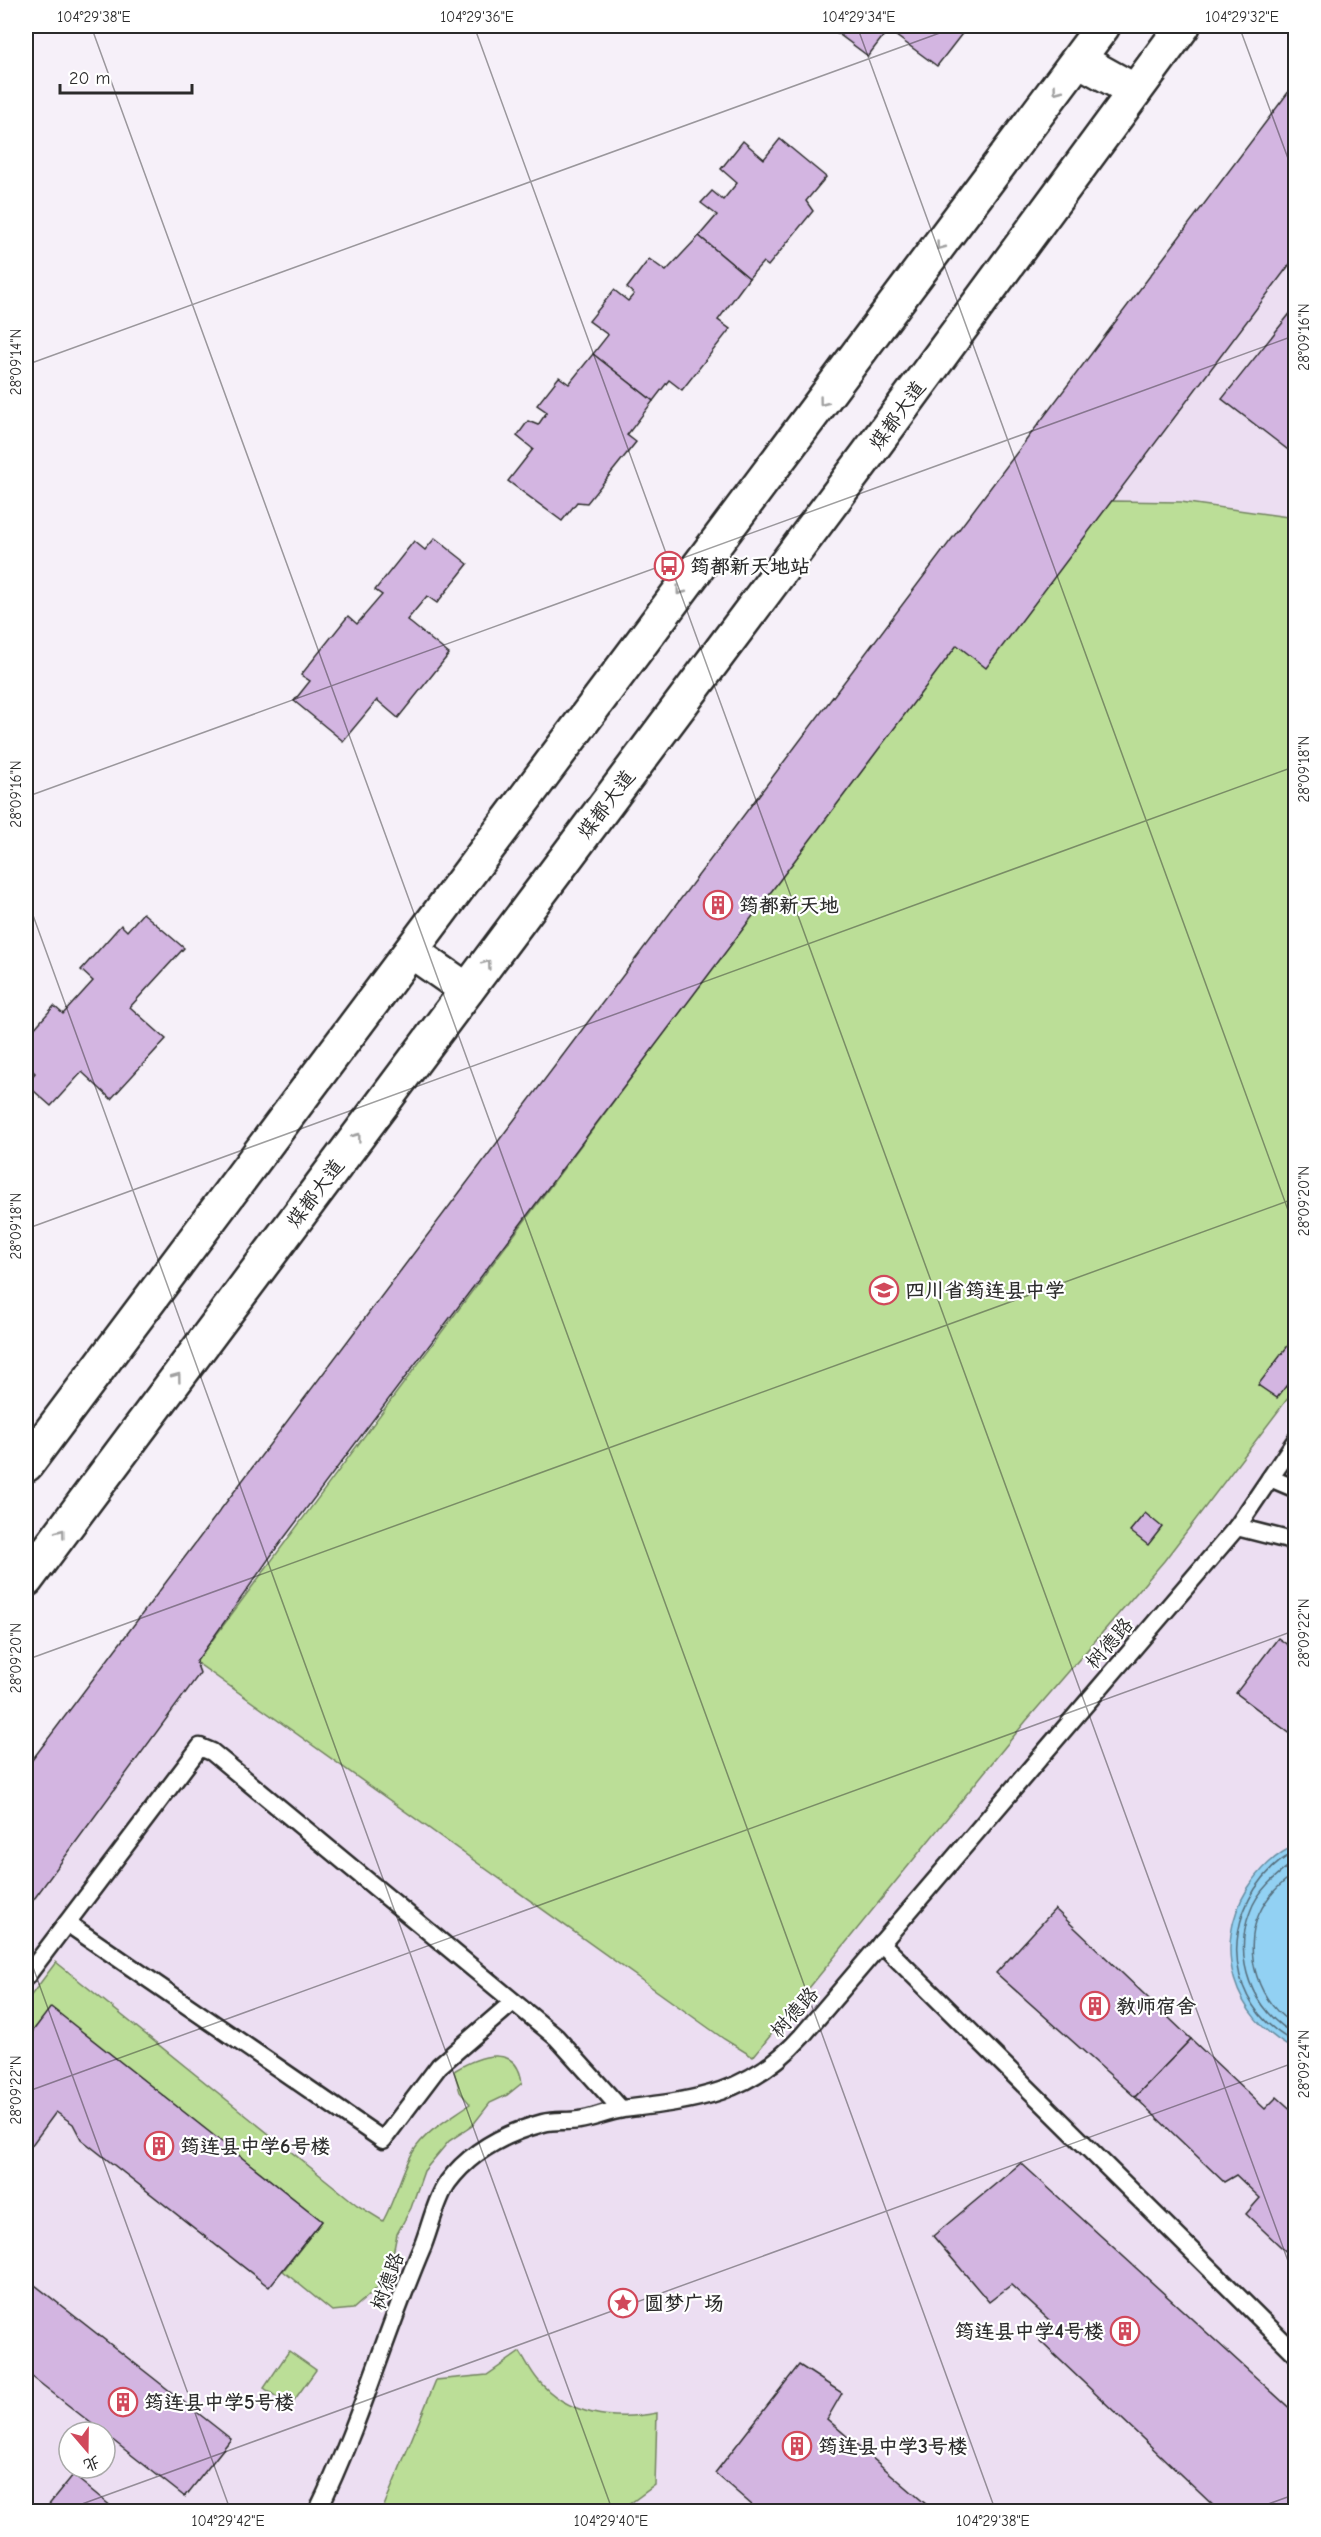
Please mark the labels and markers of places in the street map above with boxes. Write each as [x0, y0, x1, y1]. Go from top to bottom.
bus stop icon: 筠都新天地站 [653, 550, 685, 582]
place label: 筠都新天地站 [690, 555, 810, 578]
building icon: 筠都新天地 [702, 889, 734, 921]
place label: 筠都新天地 [739, 894, 839, 917]
school or university icon: 四川省筠连县中学 [868, 1274, 900, 1306]
place label: 四川省筠连县中学 [905, 1279, 1065, 1302]
building icon: 教师宿舍 [1079, 1990, 1111, 2022]
place label: 教师宿舍 [1116, 1995, 1196, 2018]
building icon: 筠连县中学6号楼 [143, 2130, 175, 2162]
place label: 筠连县中学6号楼 [180, 2135, 330, 2158]
place icon: 圆梦广场 [607, 2287, 639, 2319]
place label: 圆梦广场 [644, 2292, 724, 2315]
building icon: 筠连县中学4号楼 [1109, 2315, 1141, 2347]
place label: 筠连县中学4号楼 [955, 2320, 1104, 2343]
building icon: 筠连县中学5号楼 [107, 2386, 139, 2418]
place label: 筠连县中学5号楼 [144, 2391, 295, 2414]
building icon: 筠连县中学3号楼 [781, 2430, 813, 2462]
place label: 筠连县中学3号楼 [818, 2435, 968, 2458]

